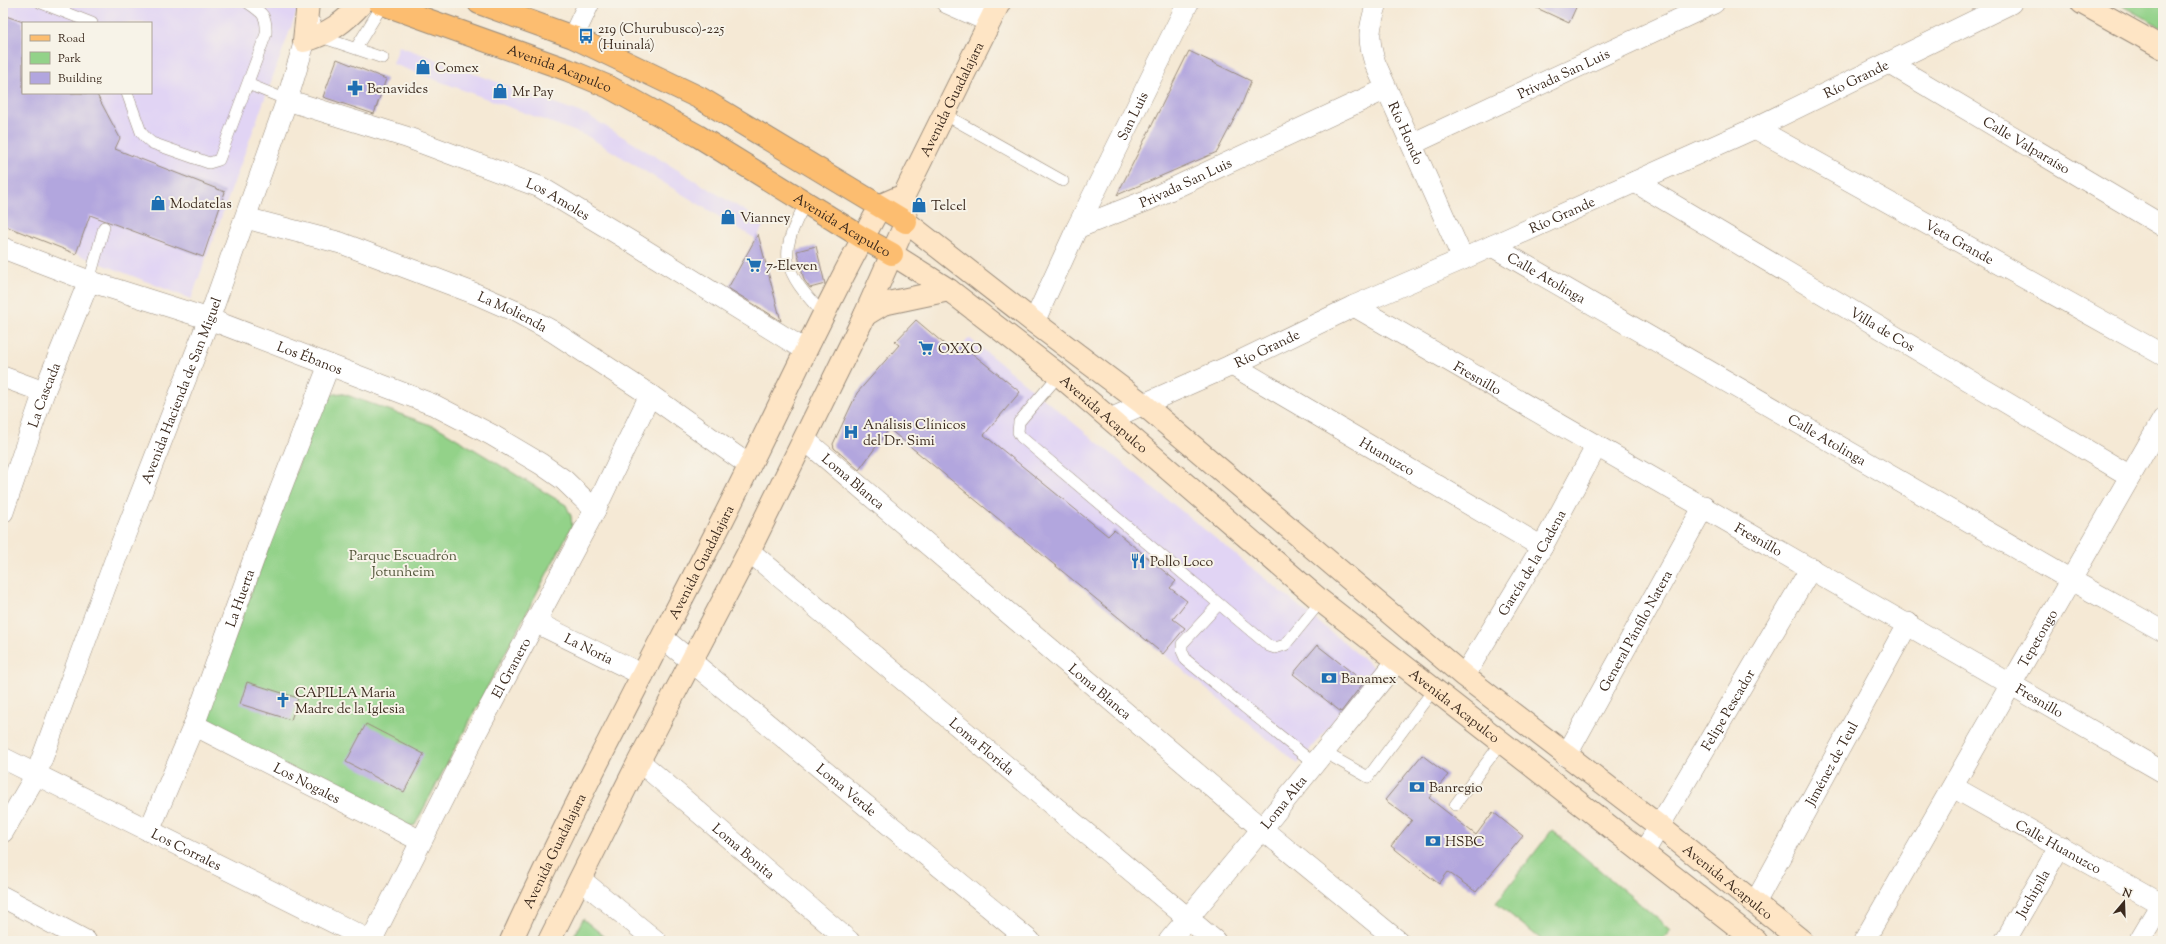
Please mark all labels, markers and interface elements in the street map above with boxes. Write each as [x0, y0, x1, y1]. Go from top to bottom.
place label: 219 (Churubusco)-225 (Huinalá) [598, 20, 725, 56]
legend [22, 22, 152, 94]
bus stop icon: 219 (Churubusco)-225 (Huinalá) [577, 27, 595, 45]
text: Road [58, 30, 85, 48]
street label: Avenida Guadalajara [916, 39, 990, 161]
street label: Avenida Acapulco [504, 41, 615, 99]
street label: Privada San Luis [1515, 45, 1614, 105]
text: Park [58, 50, 81, 68]
street label: Río Grande [1821, 56, 1893, 105]
shop icon: Comex [414, 58, 432, 76]
place label: Comex [435, 59, 479, 79]
text: Building [58, 70, 102, 88]
pharmacy icon: Benavides [346, 79, 364, 97]
place label: Benavides [367, 80, 428, 100]
shop icon: Mr Pay [491, 82, 509, 100]
place label: Mr Pay [512, 83, 554, 103]
street label: San Luis [1114, 89, 1155, 145]
street label: Río Hondo [1382, 99, 1428, 169]
street label: Calle Valparaíso [1978, 113, 2073, 180]
street label: Privada San Luis [1137, 154, 1236, 214]
street label: Los Amoles [523, 175, 593, 227]
street label: Avenida Acapulco [789, 189, 894, 264]
street label: Río Grande [1527, 193, 1599, 240]
shop icon: Modatelas [149, 194, 167, 212]
place label: Modatelas [170, 195, 232, 215]
shop icon: Telcel [910, 196, 928, 214]
place label: Telcel [931, 197, 967, 217]
shop icon: Vianney [719, 208, 737, 226]
place label: Vianney [740, 209, 791, 229]
street label: Veta Grande [1920, 216, 1997, 271]
street label: Calle Atolinga [1503, 249, 1589, 310]
supermarket icon: 7-Eleven [745, 256, 763, 274]
place label: 7-Eleven [766, 257, 818, 277]
street label: La Molienda [474, 288, 550, 339]
street label: Avenida Hacienda de San Miguel [138, 295, 228, 487]
street label: Villa de Cos [1845, 304, 1918, 358]
street label: Río Grande [1232, 326, 1304, 374]
street label: Los Ébanos [273, 338, 345, 381]
supermarket icon: OXXO [917, 339, 935, 357]
place label: OXXO [938, 340, 982, 360]
street label: Fresnillo [1449, 358, 1505, 401]
street label: La Cascada [25, 360, 67, 431]
street label: Avenida Acapulco [1054, 372, 1151, 459]
street label: Calle Atolinga [1783, 411, 1870, 472]
place label: Análisis Clínicos del Dr. Simi [863, 416, 966, 452]
hospital icon: Análisis Clínicos del Dr. Simi [842, 423, 860, 441]
street label: Huanuzco [1355, 434, 1418, 482]
street label: Loma Blanca [816, 450, 888, 516]
street label: Avenida Guadalajara [665, 502, 741, 623]
street label: García de la Cadena [1494, 507, 1572, 621]
street label: Fresnillo [1730, 519, 1786, 563]
park label: Parque Escuadrón Jotunheim [349, 547, 457, 583]
restaurant icon: Pollo Loco [1129, 552, 1147, 570]
place label: Pollo Loco [1150, 553, 1214, 573]
street label: La Huerta [222, 567, 261, 630]
street label: General Pánfilo Natera [1595, 567, 1679, 696]
street label: Tepetongo [2015, 606, 2064, 672]
street label: La Noria [560, 630, 616, 671]
street label: El Granero [488, 634, 537, 703]
street label: Loma Blanca [1063, 660, 1135, 726]
street label: Avenida Acapulco [1404, 665, 1503, 749]
street label: Felipe Pescador [1697, 666, 1762, 755]
bank icon: Banamex [1320, 669, 1338, 687]
place label: Banamex [1341, 670, 1397, 690]
street label: Fresnillo [2011, 680, 2067, 724]
place label: CAPILLA Maria Madre de la Iglesia [295, 684, 405, 720]
church icon: CAPILLA Maria Madre de la Iglesia [274, 691, 292, 709]
street label: Loma Florida [944, 714, 1018, 781]
street label: Jiménez de Teul [1801, 719, 1864, 811]
street label: Los Nogales [269, 759, 343, 810]
street label: Loma Verde [811, 760, 880, 822]
street label: Loma Alta [1257, 772, 1313, 834]
bank icon: Banregio [1408, 778, 1426, 796]
place label: Banregio [1429, 779, 1483, 799]
street label: Avenida Guadalajara [519, 790, 593, 912]
street label: Calle Huanuzco [2011, 816, 2104, 880]
street label: Loma Bonita [707, 820, 779, 885]
street label: Los Corrales [147, 825, 224, 877]
bank icon: HSBC [1424, 832, 1442, 850]
place label: HSBC [1445, 833, 1485, 853]
street label: Avenida Acapulco [1677, 841, 1776, 926]
street label: Juchipila [2012, 866, 2056, 923]
north arrow [2104, 882, 2144, 922]
text: N [2119, 884, 2134, 903]

